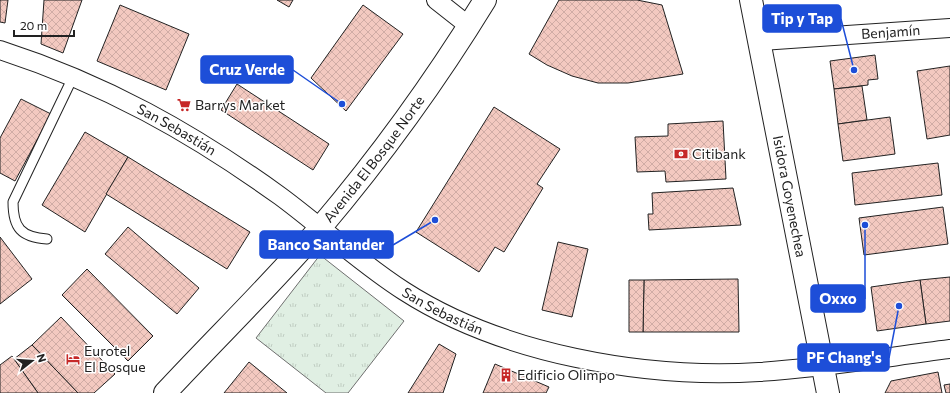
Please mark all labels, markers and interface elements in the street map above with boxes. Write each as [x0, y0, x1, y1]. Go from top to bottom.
callout: Tip y Tap [763, 5, 841, 32]
text: Tip y Tap [771, 9, 833, 27]
scale bar [14, 12, 74, 38]
text: 20 m [20, 18, 47, 32]
street label: Benjamín [861, 21, 921, 42]
callout: Cruz Verde [201, 56, 293, 83]
text: Cruz Verde [209, 60, 285, 78]
street label: Avenida El Bosque Norte [320, 92, 428, 225]
place label: Barrys Market [195, 96, 285, 113]
supermarket icon: Barrys Market [176, 97, 192, 113]
street label: San Sebastián [134, 100, 219, 159]
street label: Isidora Goyenechea [770, 134, 810, 259]
place label: Citibank [692, 145, 746, 162]
bank icon: Citibank [673, 146, 689, 162]
callout: Banco Santander [260, 231, 393, 258]
text: Banco Santander [268, 235, 384, 253]
street label: San Sebastián [399, 283, 486, 338]
callout: Oxxo [811, 285, 865, 312]
text: Oxxo [819, 289, 857, 307]
north arrow [12, 341, 52, 381]
place label: Eurotel El Bosque [84, 342, 146, 375]
callout: PF Chang's [798, 344, 889, 371]
text: PF Chang's [806, 348, 882, 366]
hotel icon: Eurotel El Bosque [65, 351, 81, 367]
text: N [35, 352, 49, 364]
place label: Edificio Olimpo [517, 366, 615, 383]
building icon: Edificio Olimpo [498, 367, 514, 383]

